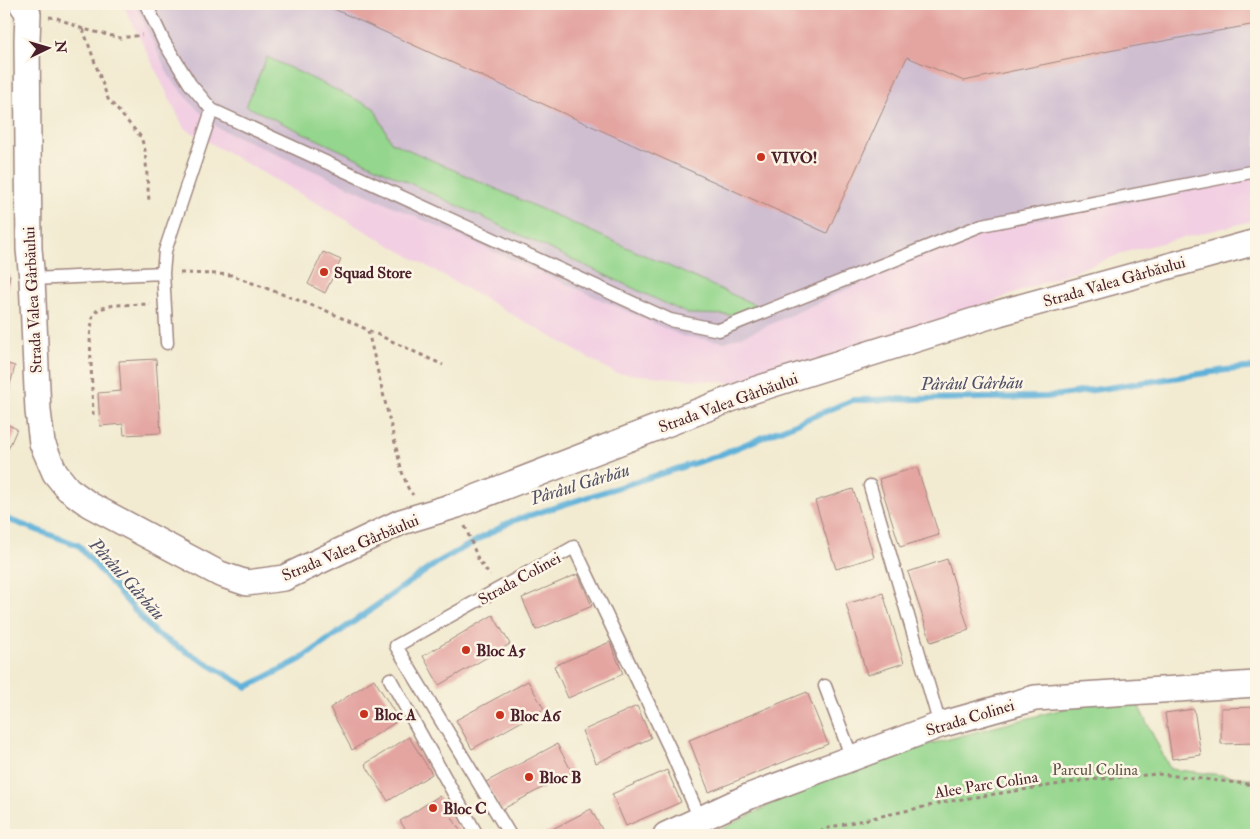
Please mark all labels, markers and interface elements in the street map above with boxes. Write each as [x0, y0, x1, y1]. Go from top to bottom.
north arrow [22, 22, 72, 72]
text: N [51, 39, 70, 54]
place label: VIVO! [770, 148, 817, 168]
marker: VIVO! [755, 151, 767, 163]
street label: Strada Valea Gârbăului [19, 226, 47, 374]
street label: Strada Valea Gârbăului [1041, 252, 1188, 312]
place label: Squad Store [334, 263, 412, 284]
marker: Squad Store [318, 266, 330, 278]
street label: Strada Valea Gârbăului [656, 368, 801, 437]
water label: Pârâul Gârbău [920, 371, 1024, 396]
water label: Pârâul Gârbău [527, 458, 633, 511]
street label: Strada Valea Gârbăului [279, 510, 422, 586]
water label: Pârâul Gârbău [83, 533, 170, 625]
street label: Strada Colinei [475, 548, 564, 610]
place label: Bloc A5 [476, 641, 526, 661]
marker: Bloc A5 [460, 644, 472, 656]
street label: Strada Colinei [924, 695, 1017, 741]
place label: Bloc A [374, 705, 417, 725]
place label: Bloc A6 [510, 706, 562, 726]
marker: Bloc A [358, 708, 370, 720]
marker: Bloc A6 [494, 709, 506, 721]
park label: Parcul Colina [1052, 760, 1139, 780]
street label: Alee Parc Colina [932, 767, 1040, 803]
place label: Bloc B [539, 768, 581, 788]
marker: Bloc B [523, 771, 535, 783]
place label: Bloc C [443, 799, 487, 819]
marker: Bloc C [427, 802, 439, 814]

